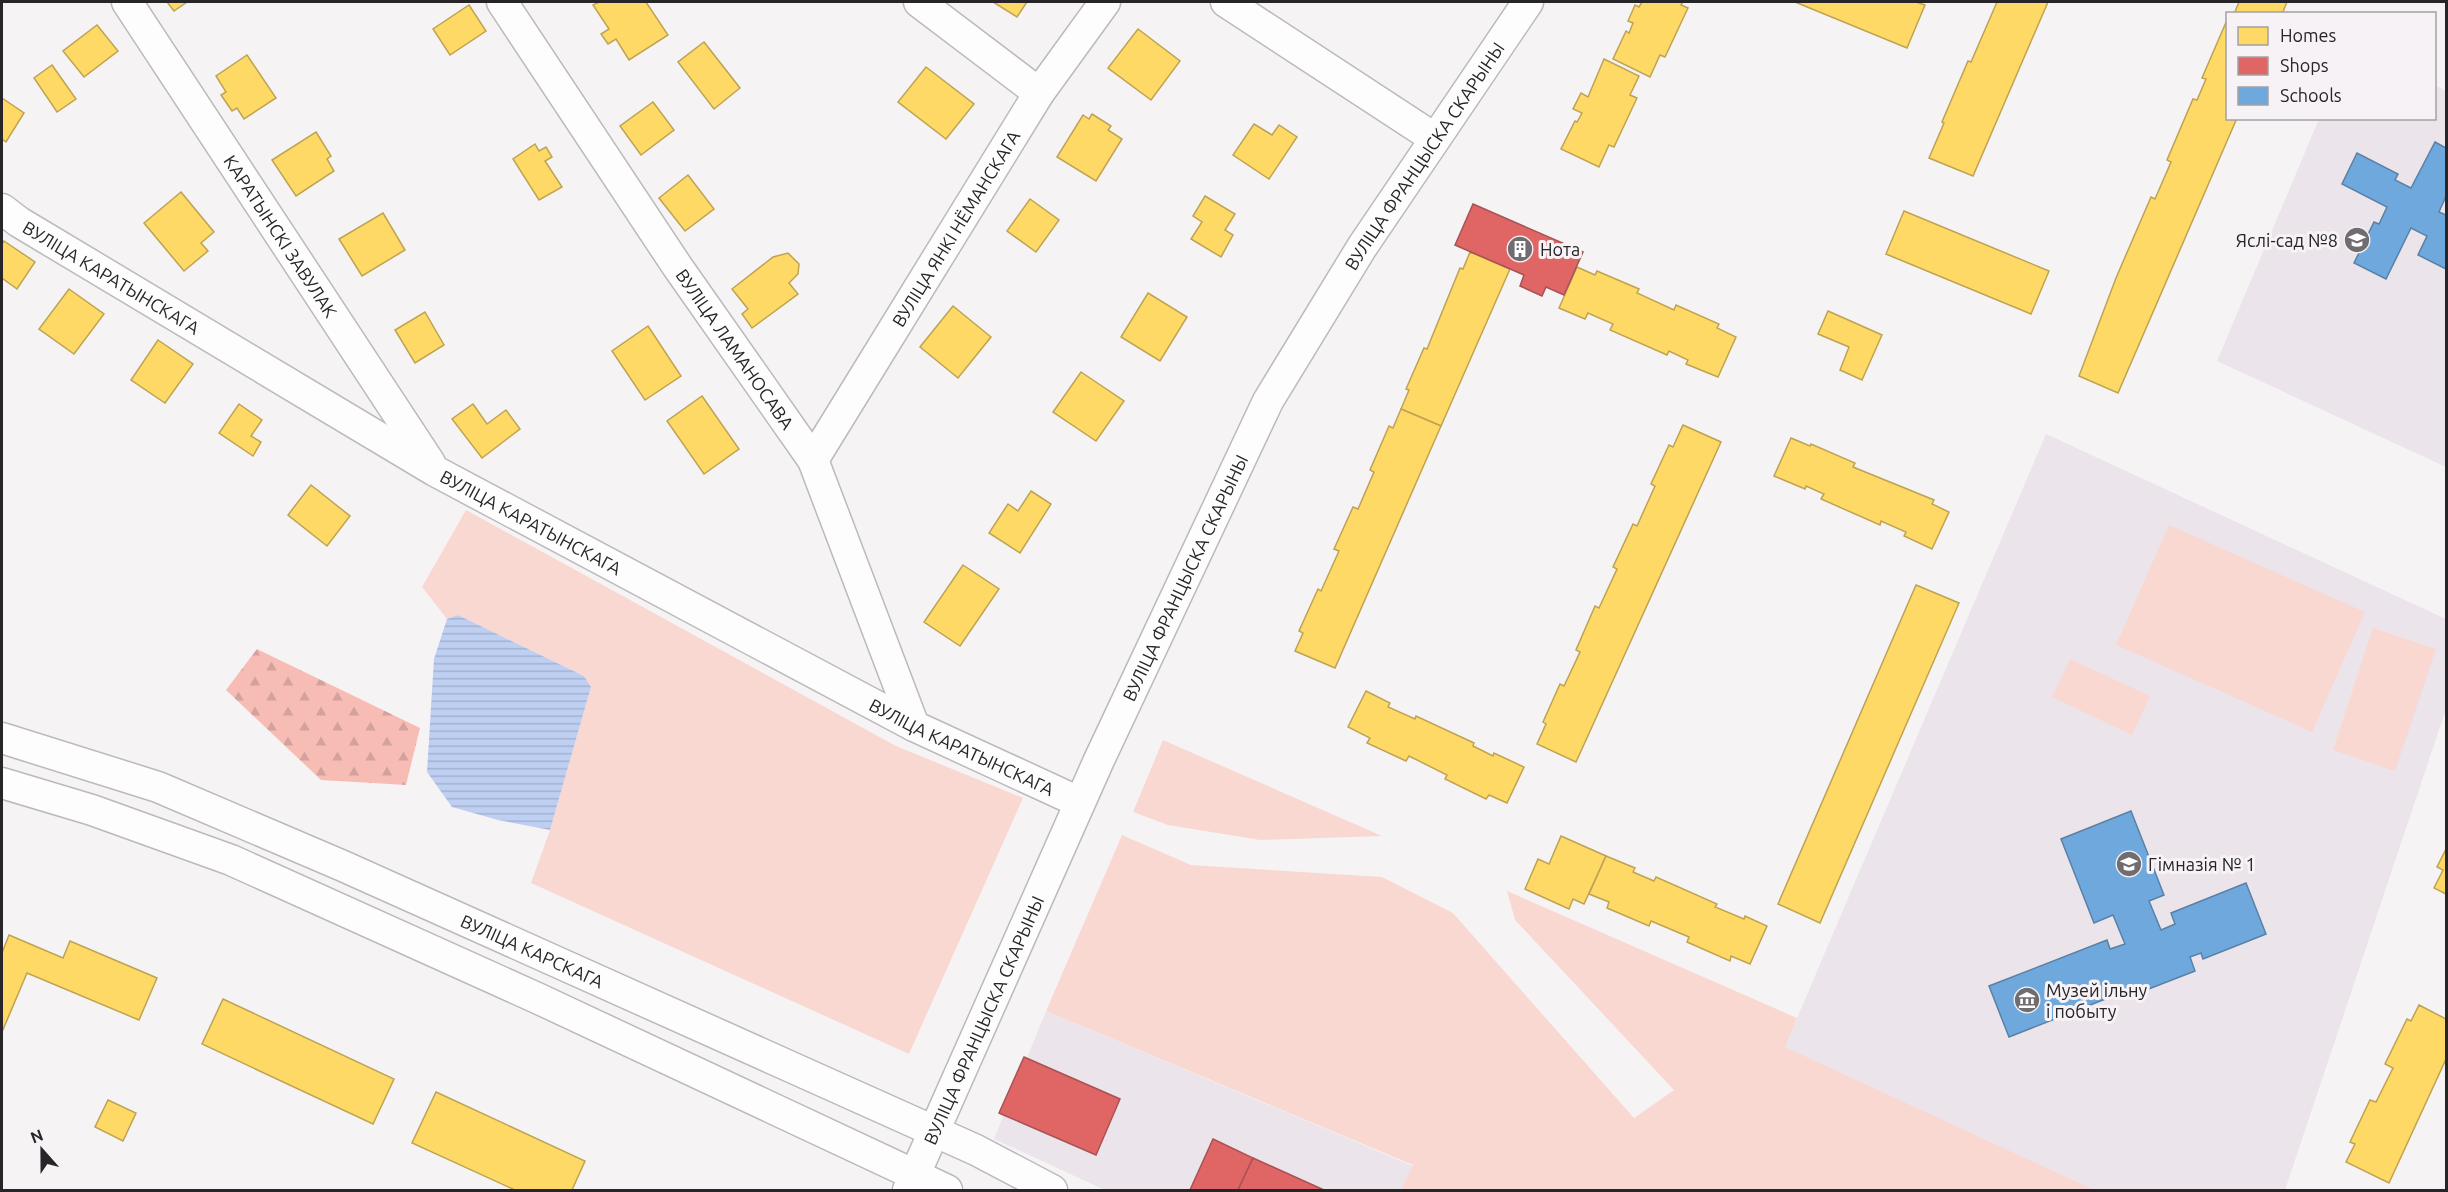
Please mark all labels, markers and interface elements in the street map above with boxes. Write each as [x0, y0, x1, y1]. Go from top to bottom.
legend [2226, 12, 2436, 120]
text: Homes [2280, 25, 2337, 45]
street label: ВУЛІЦА ФРАНЦЫСКА СКАРЫНЫ [1341, 38, 1508, 273]
text: Shops [2280, 55, 2329, 75]
text: Schools [2280, 85, 2342, 105]
street label: ВУЛІЦА ЯНКІ НЁМАНСКАГА [888, 126, 1024, 330]
street label: КАРАТЫНСКІ ЗАВУЛАК [220, 151, 341, 321]
street label: ВУЛІЦА КАРАТЫНСКАГА [19, 217, 203, 338]
school or university icon: Яслі-сад №8 [2342, 225, 2372, 255]
place label: Яслі-сад №8 [2236, 230, 2338, 250]
building icon: Нота [1505, 234, 1535, 264]
place label: Нота [1540, 239, 1580, 259]
street label: ВУЛІЦА ЛАМАНОСАВА [672, 265, 798, 433]
street label: ВУЛІЦА ФРАНЦЫСКА СКАРЫНЫ [1118, 451, 1251, 704]
street label: ВУЛІЦА КАРАТЫНСКАГА [437, 466, 625, 579]
street label: ВУЛІЦА КАРАТЫНСКАГА [866, 694, 1058, 799]
school or university icon: Гімназія № 1 [2114, 849, 2144, 879]
place label: Гімназія № 1 [2148, 854, 2256, 874]
street label: ВУЛІЦА ФРАНЦЫСКА СКАРЫНЫ [920, 893, 1047, 1147]
street label: ВУЛІЦА КАРСКАГА [458, 910, 607, 992]
place label: Музей ільну і побыту [2046, 980, 2147, 1021]
museum icon: Музей ільну і побыту [2012, 985, 2042, 1015]
north arrow [12, 1120, 72, 1180]
text: N [28, 1125, 45, 1147]

